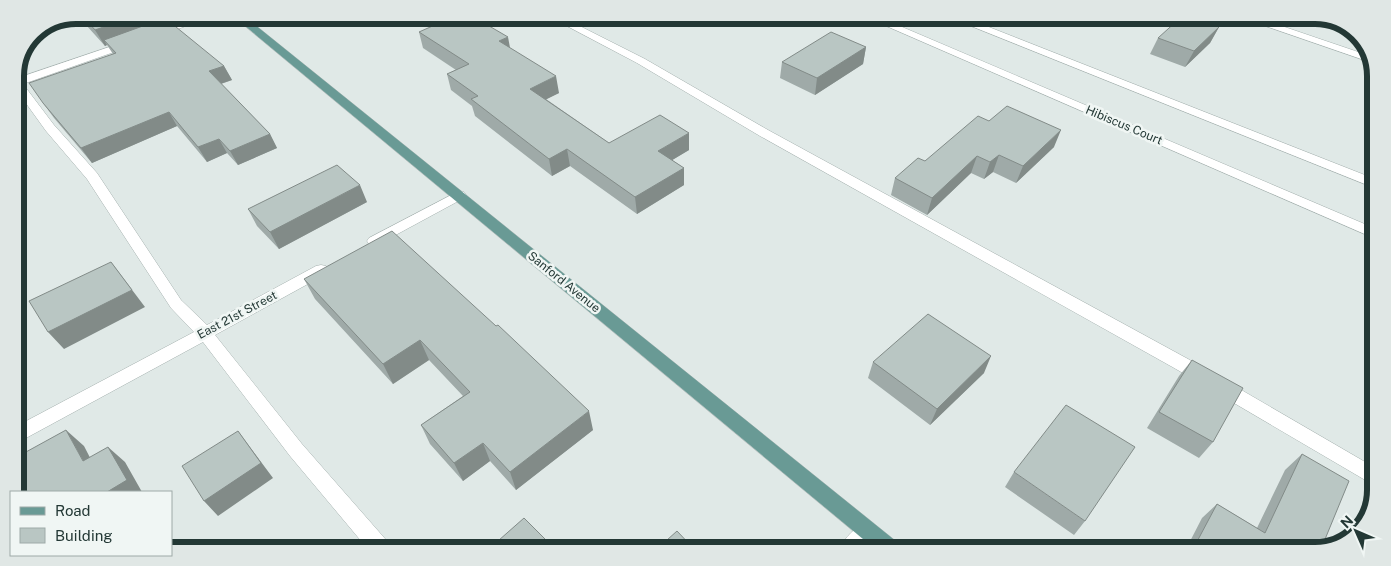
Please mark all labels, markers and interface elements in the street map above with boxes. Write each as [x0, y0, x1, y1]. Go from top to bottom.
street label: Hibiscus Court [1083, 103, 1165, 148]
street label: Sanford Avenue [525, 249, 603, 315]
street label: East 21st Street [195, 288, 279, 342]
legend [10, 491, 172, 556]
text: Road [55, 502, 91, 519]
north arrow [1331, 506, 1381, 556]
text: N [1337, 512, 1356, 531]
text: Building [55, 527, 113, 544]

